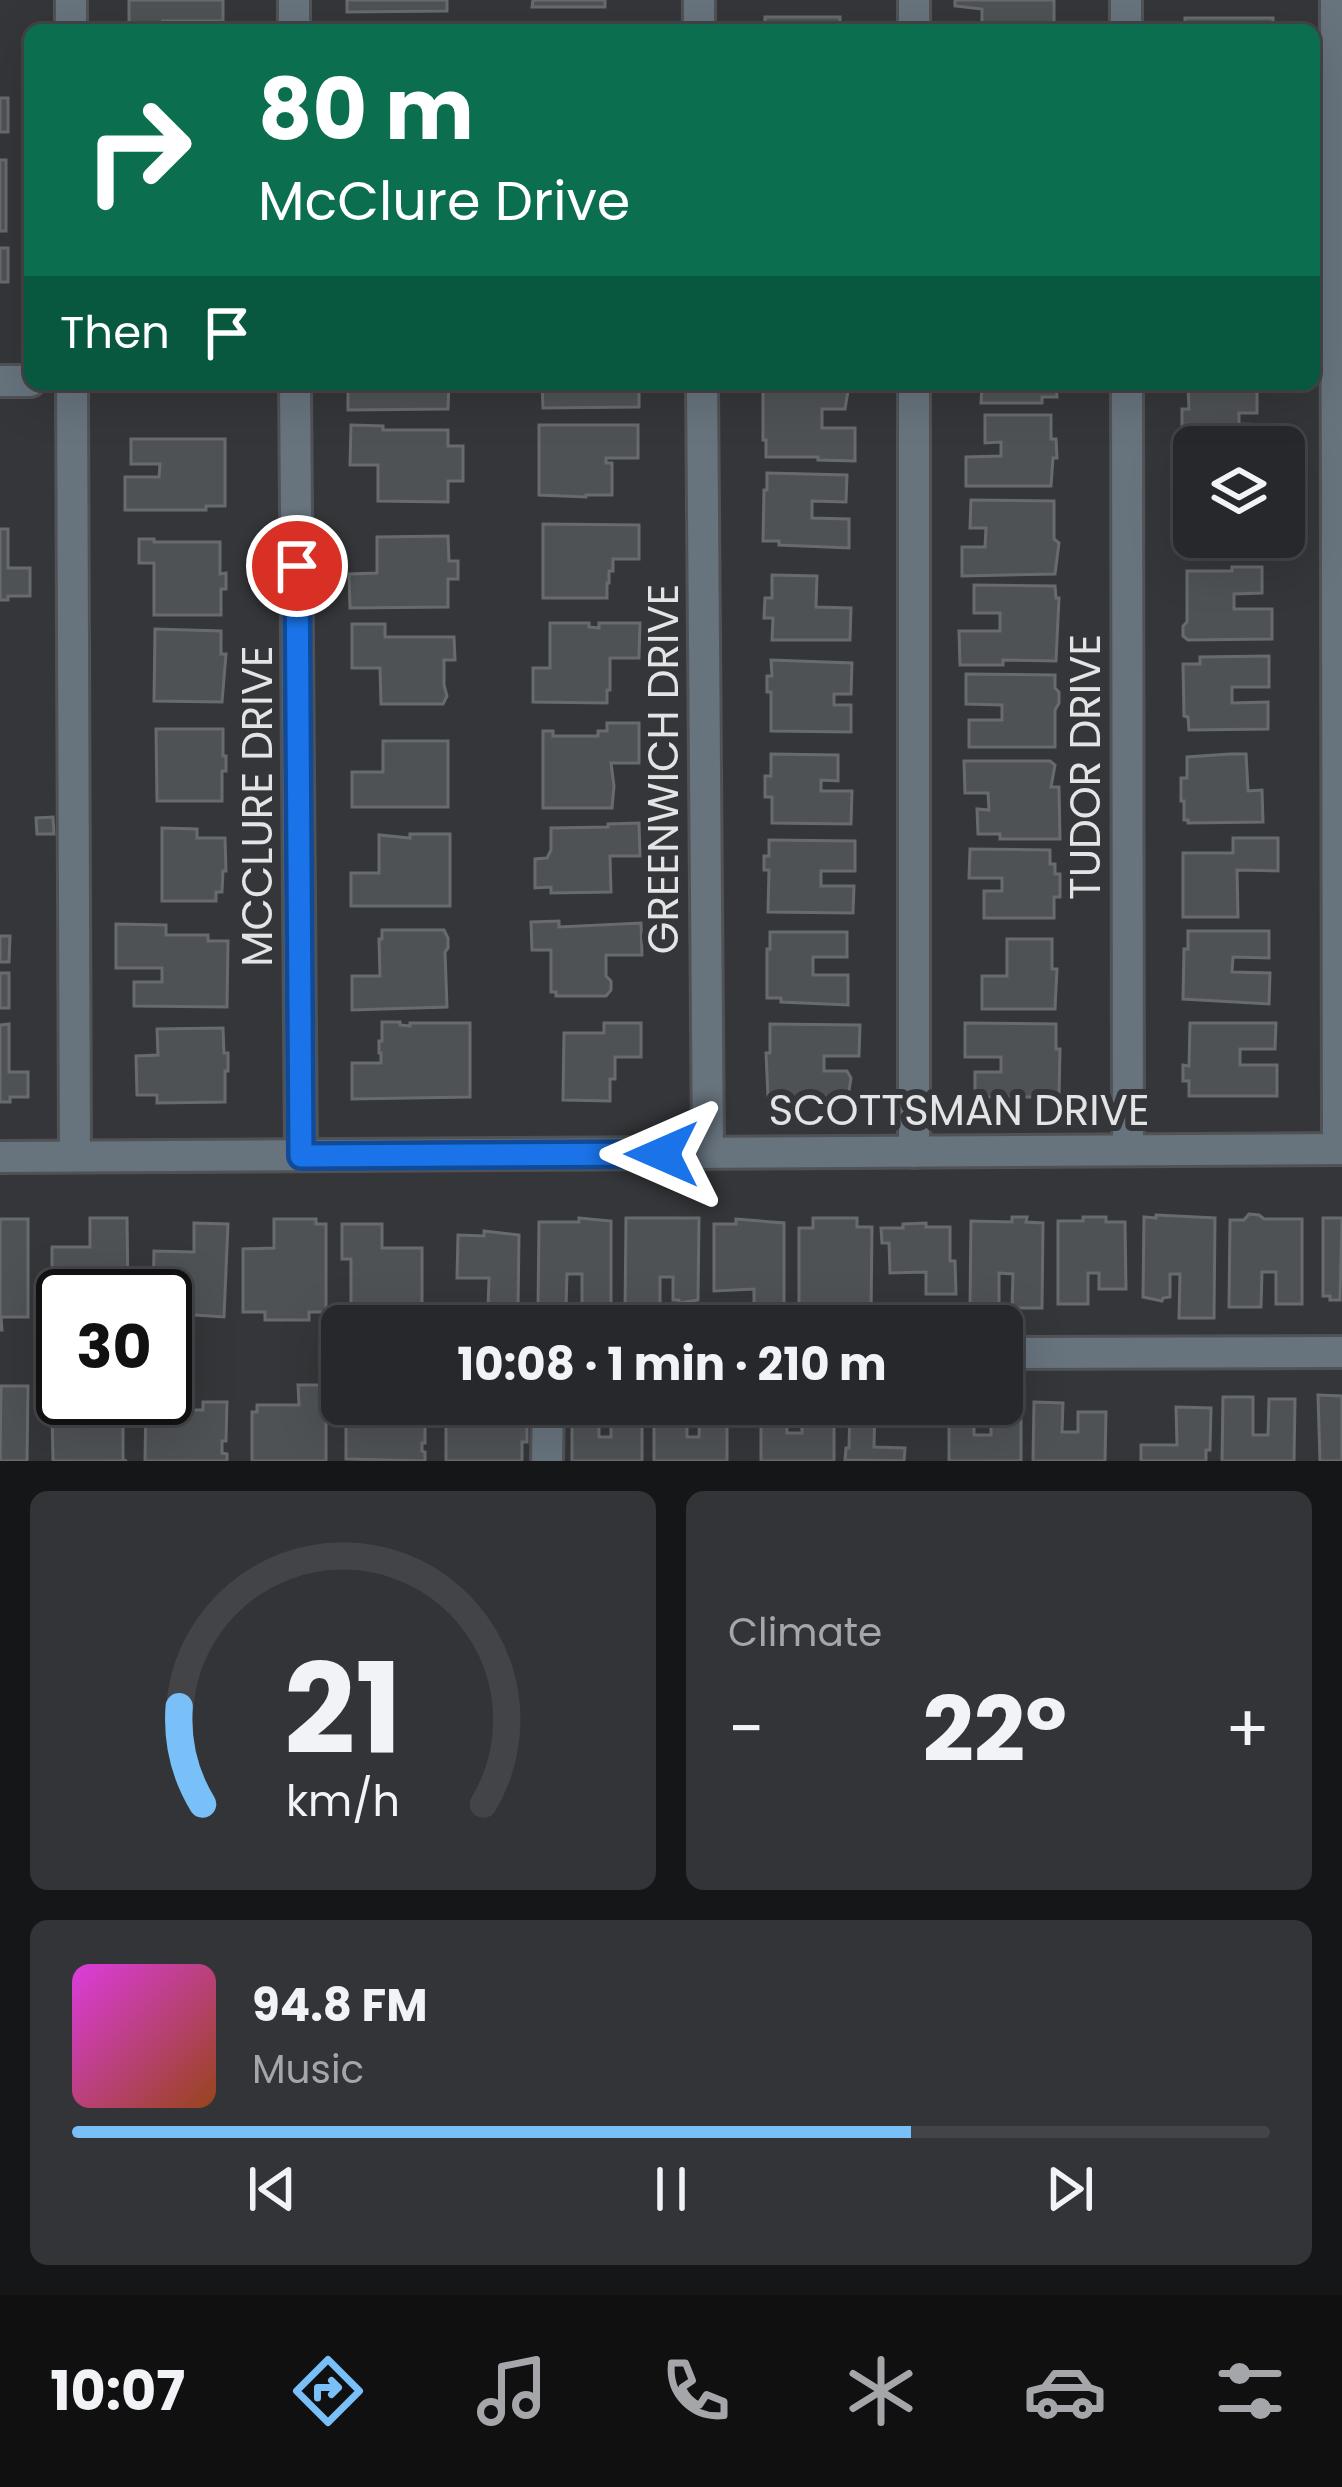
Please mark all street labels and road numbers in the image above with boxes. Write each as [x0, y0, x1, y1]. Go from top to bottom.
street label: GREENWICH DRIVE [634, 584, 693, 954]
street label: TUDOR DRIVE [1056, 634, 1115, 900]
street label: MCCLURE DRIVE [228, 645, 287, 967]
street label: SCOTTSMAN DRIVE [769, 1081, 1149, 1140]

